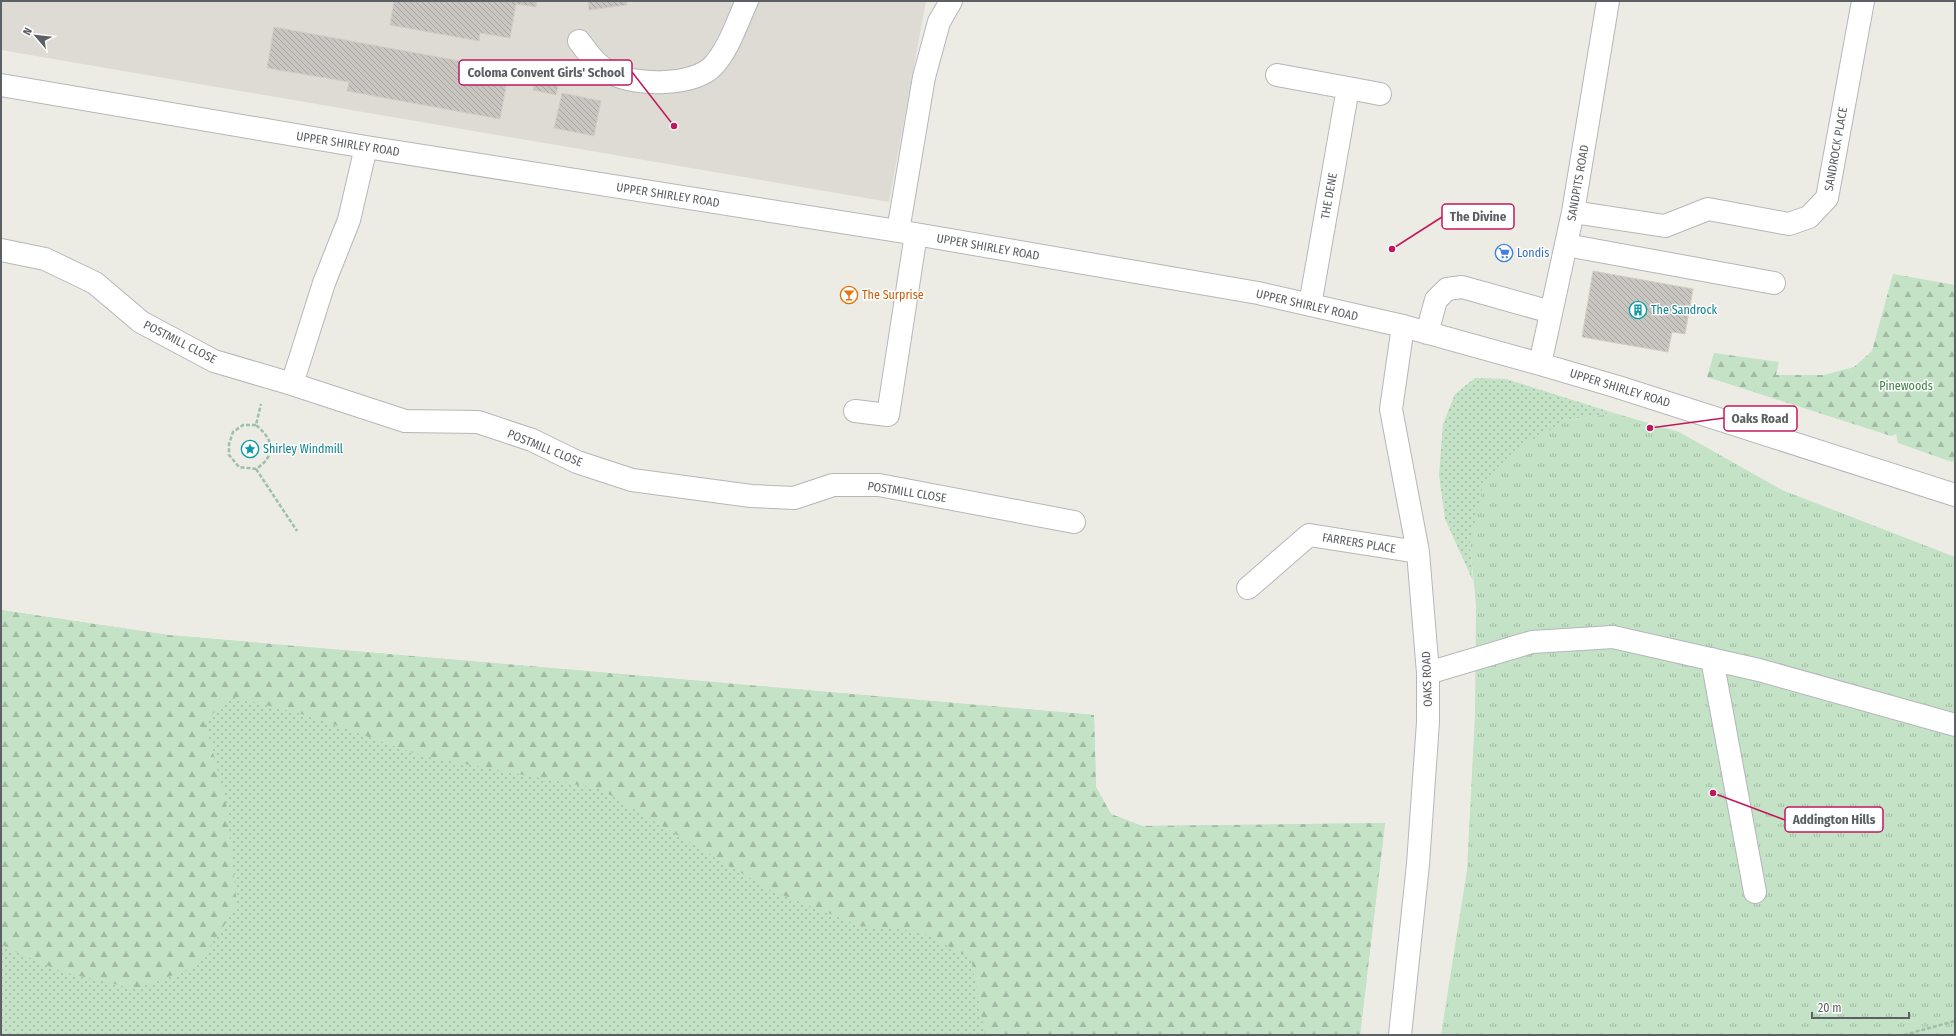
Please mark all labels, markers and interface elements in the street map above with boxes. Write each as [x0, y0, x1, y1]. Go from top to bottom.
north arrow [16, 16, 56, 56]
text: N [20, 26, 35, 38]
callout: Coloma Convent Girls' School [459, 60, 632, 85]
text: Coloma Convent Girls' School [467, 65, 625, 80]
street label: SANDROCK PLACE [1822, 105, 1850, 192]
street label: UPPER SHIRLEY ROAD [295, 129, 401, 159]
street label: SANDPITS ROAD [1564, 144, 1592, 222]
street label: THE DENE [1318, 171, 1340, 220]
street label: UPPER SHIRLEY ROAD [615, 180, 721, 210]
callout: The Divine [1442, 204, 1514, 229]
text: The Divine [1450, 209, 1507, 224]
street label: UPPER SHIRLEY ROAD [935, 231, 1041, 263]
supermarket icon: Londis [1494, 243, 1514, 263]
place label: Londis [1517, 246, 1549, 260]
bar icon: The Surprise [839, 285, 859, 305]
street label: UPPER SHIRLEY ROAD [1255, 286, 1359, 324]
place label: The Surprise [862, 288, 924, 302]
building icon: The Sandrock [1628, 300, 1648, 320]
place label: The Sandrock [1651, 303, 1718, 317]
street label: POSTMILL CLOSE [141, 318, 219, 367]
street label: UPPER SHIRLEY ROAD [1568, 366, 1672, 410]
park label: Pinewoods [1879, 379, 1933, 393]
callout: Oaks Road [1724, 406, 1797, 431]
text: Oaks Road [1732, 411, 1788, 426]
street label: POSTMILL CLOSE [505, 427, 585, 470]
place icon: Shirley Windmill [240, 439, 260, 459]
place label: Shirley Windmill [263, 442, 343, 456]
street label: POSTMILL CLOSE [866, 479, 948, 505]
street label: FARRERS PLACE [1321, 530, 1397, 556]
street label: OAKS ROAD [1419, 651, 1435, 707]
callout: Addington Hills [1785, 807, 1883, 832]
text: Addington Hills [1792, 812, 1876, 827]
scale bar [1812, 994, 1909, 1020]
text: 20 m [1818, 1001, 1842, 1015]

